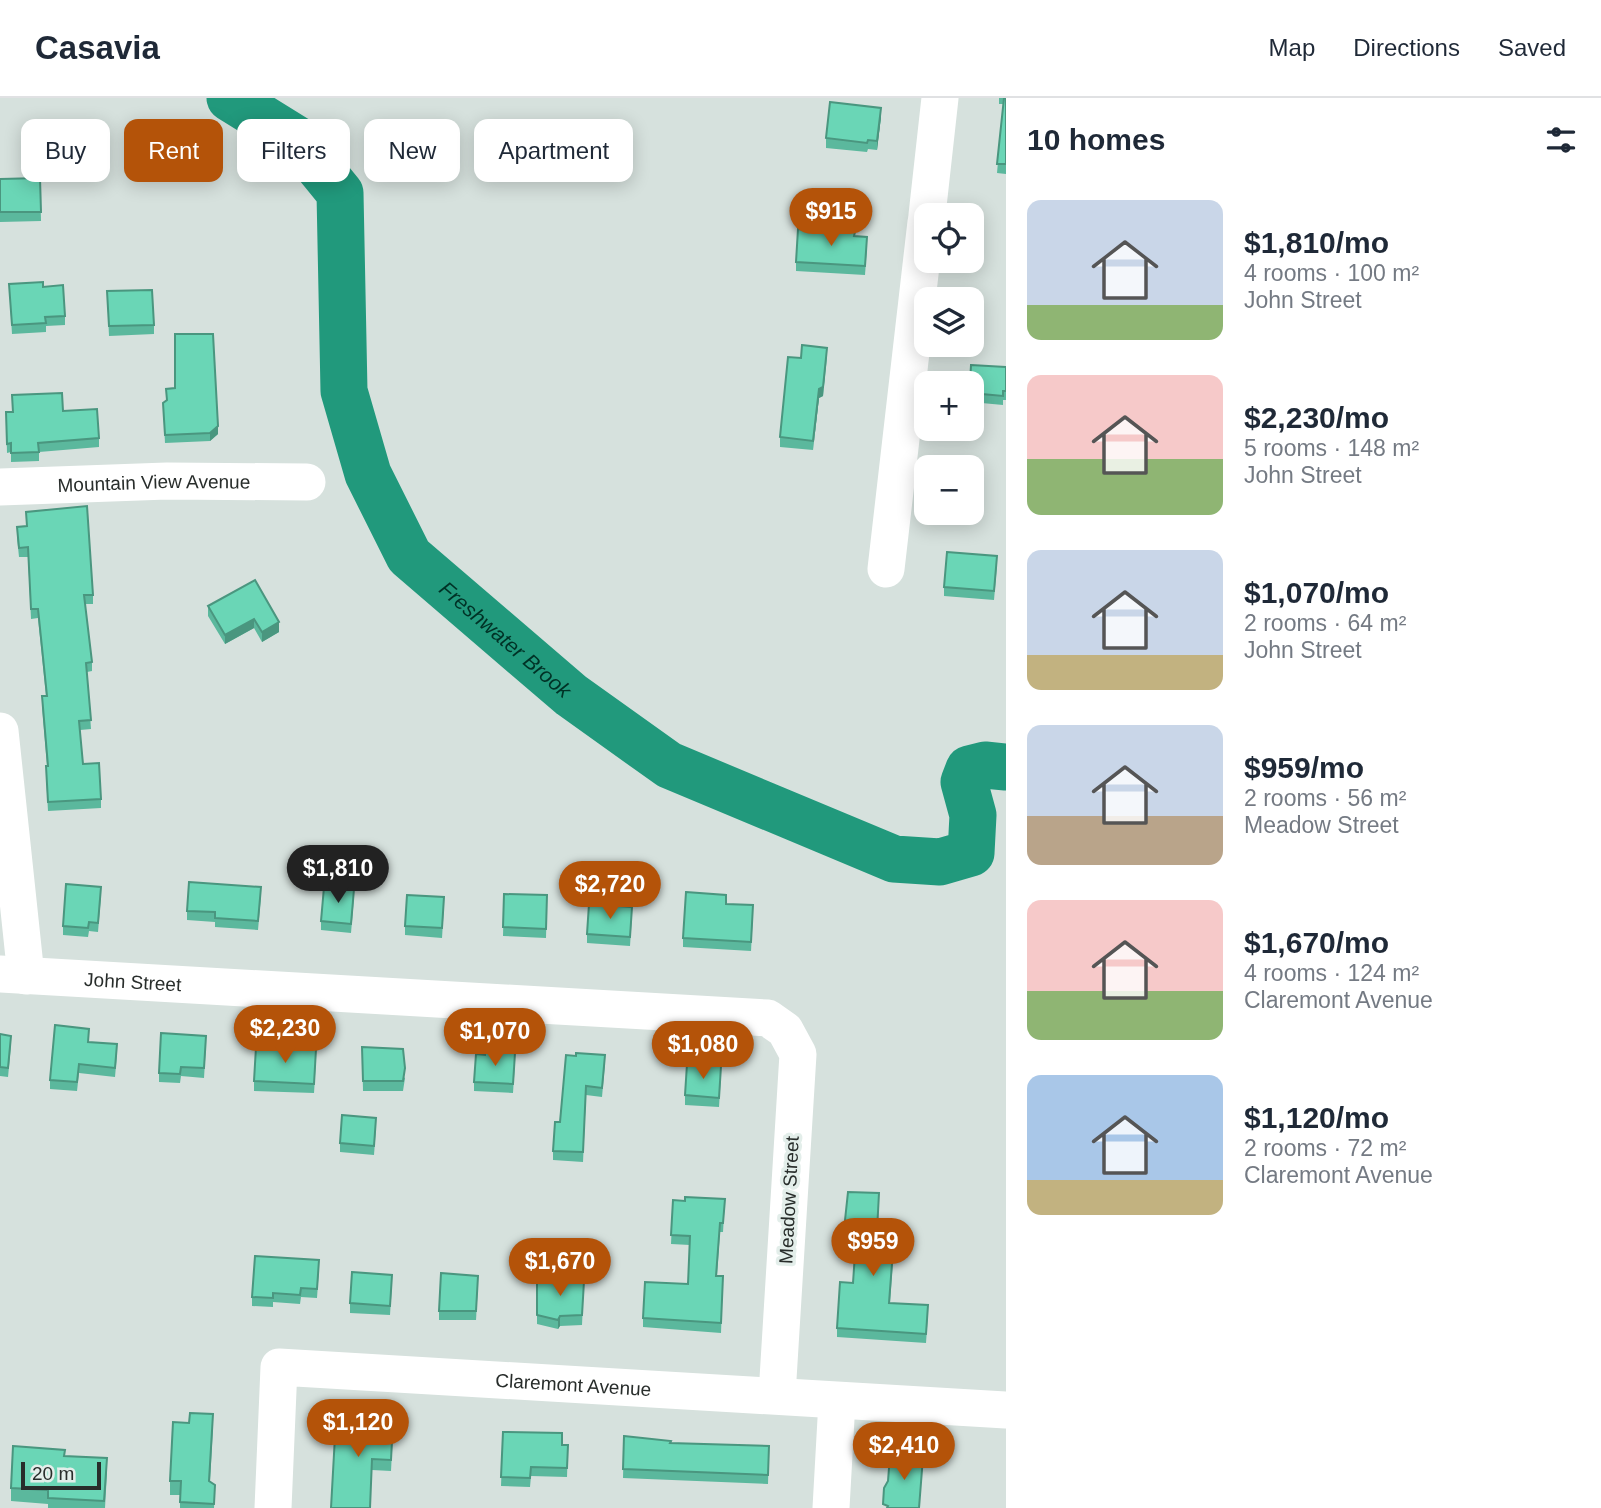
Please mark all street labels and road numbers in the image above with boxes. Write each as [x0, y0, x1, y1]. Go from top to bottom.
street label: Mountain View Avenue [57, 470, 250, 495]
street label: John Street [84, 968, 183, 995]
street label: Meadow Street [775, 1135, 803, 1264]
street label: Claremont Avenue [495, 1369, 652, 1400]

